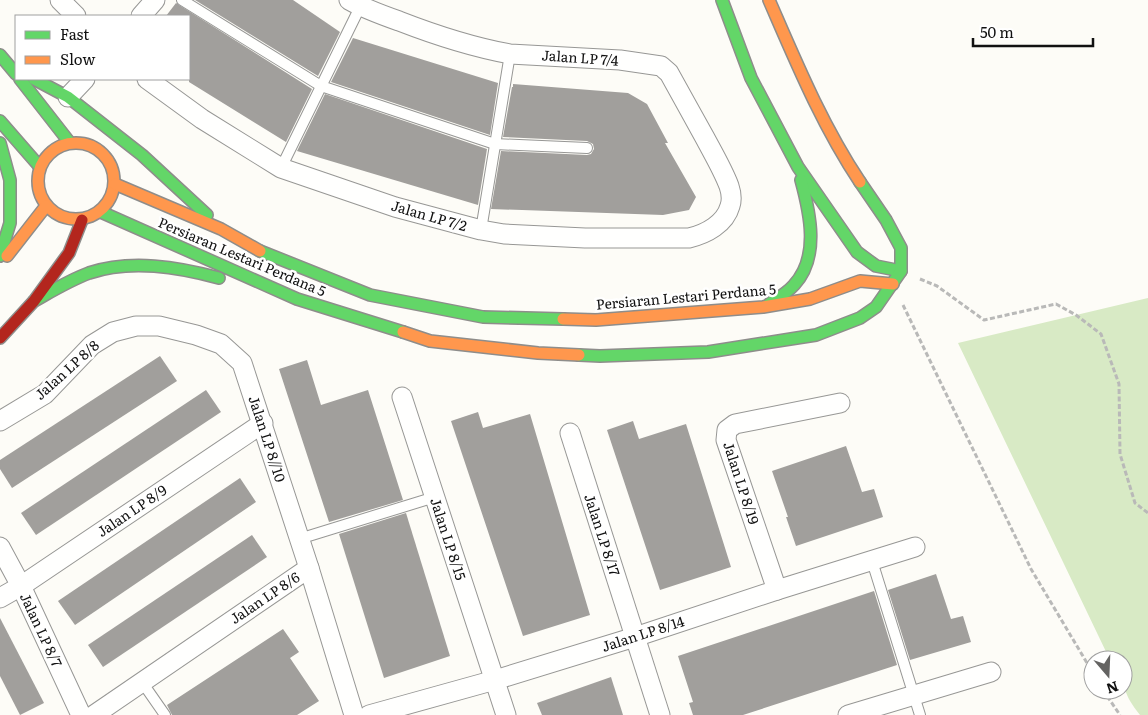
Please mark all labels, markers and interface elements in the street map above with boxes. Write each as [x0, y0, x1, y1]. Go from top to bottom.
legend [15, 15, 190, 80]
scale bar [973, 15, 1093, 47]
text: 50 m [980, 20, 1014, 43]
text: Fast [60, 22, 89, 45]
street label: Jalan LP 7/4 [541, 44, 620, 70]
text: Slow [60, 47, 95, 70]
street label: Jalan LP 7/2 [389, 195, 469, 235]
street label: Persiaran Lestari Perdana 5 [155, 212, 329, 301]
street label: Persiaran Lestari Perdana 5 [595, 278, 777, 314]
street label: Jalan LP 8/8 [30, 335, 103, 404]
street label: Jalan LP 8//10 [245, 393, 291, 484]
street label: Jalan LP 8/19 [719, 439, 765, 527]
street label: Jalan LP 8/9 [93, 479, 170, 541]
street label: Jalan LP 8/17 [580, 491, 626, 578]
street label: Jalan LP 8/15 [426, 495, 472, 582]
street label: Jalan LP 8/6 [226, 566, 304, 628]
street label: Jalan LP 8/7 [16, 589, 68, 670]
street label: Jalan LP 8/14 [599, 610, 687, 656]
north arrow [1083, 650, 1133, 700]
text: N [1104, 677, 1121, 700]

